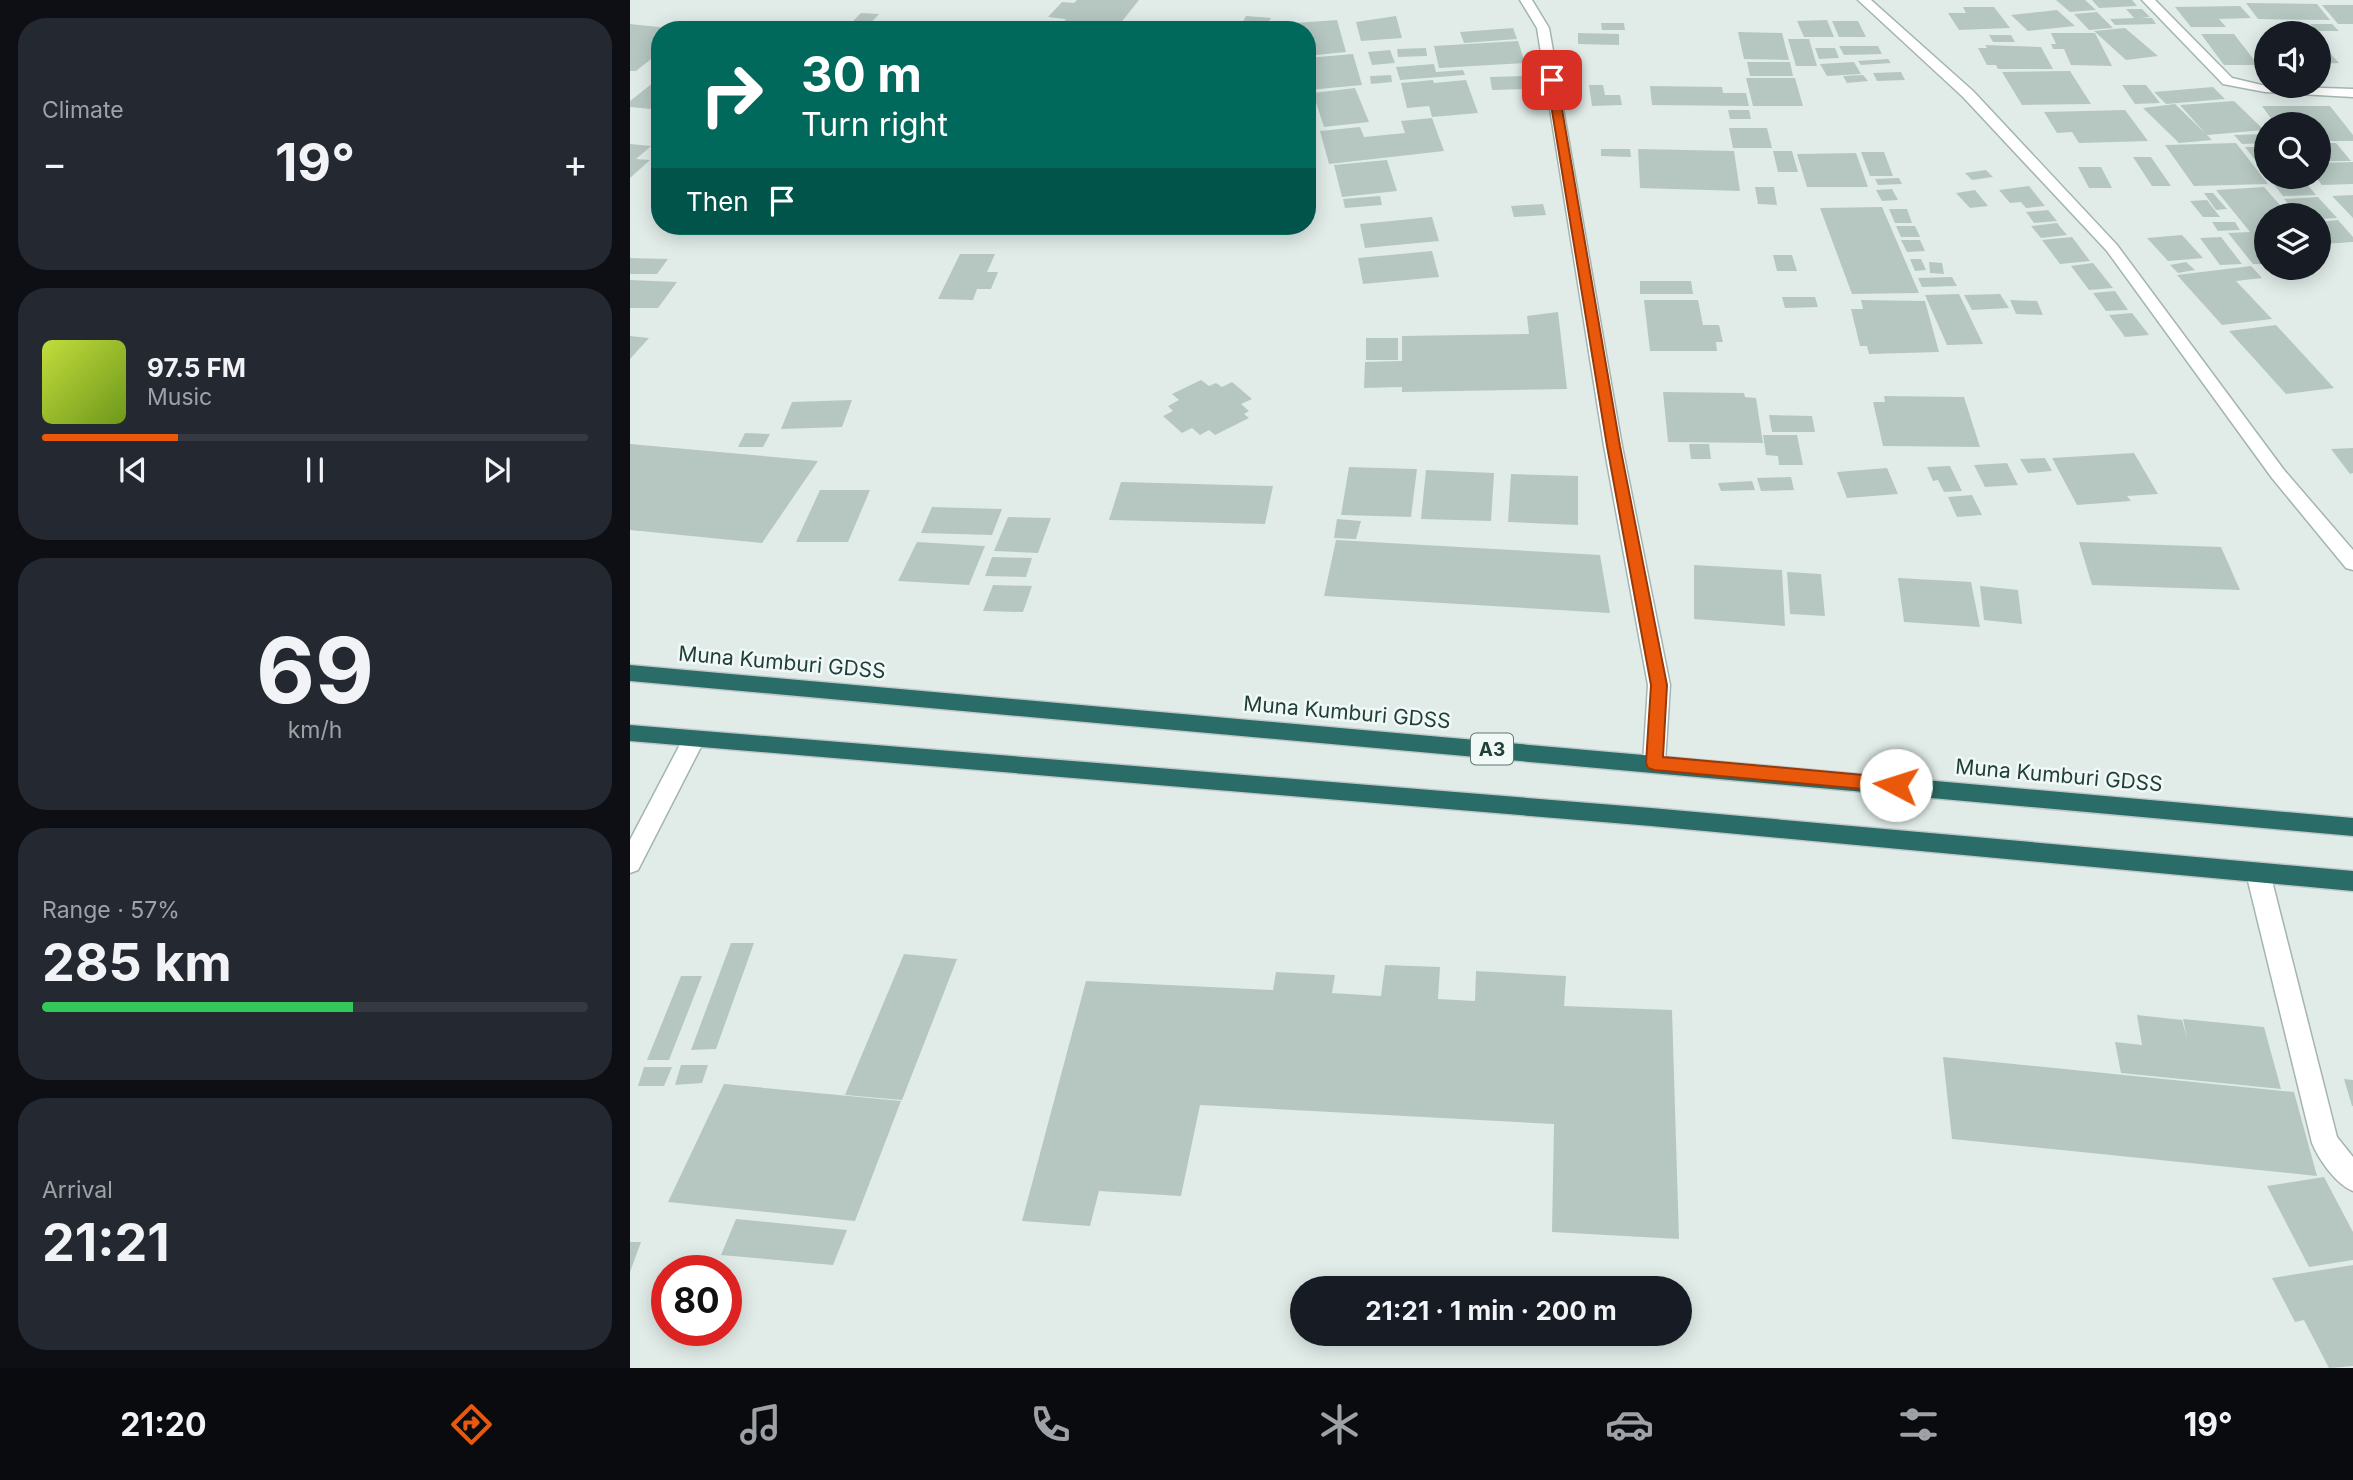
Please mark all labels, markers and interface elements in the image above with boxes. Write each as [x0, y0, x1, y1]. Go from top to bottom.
map controls [2254, 21, 2331, 280]
button: sound [2254, 21, 2331, 98]
text: 30 m [801, 45, 922, 104]
icon: right [686, 49, 777, 140]
pin [1522, 50, 1582, 110]
icon: arrive [1533, 61, 1571, 99]
text: Climate [42, 96, 124, 124]
text: Turn right [801, 105, 948, 144]
button: search [2254, 112, 2331, 189]
text: 19° [275, 131, 355, 194]
text: − [42, 140, 67, 186]
text: + [563, 140, 588, 186]
icon: arrive [763, 182, 801, 220]
text: Then [686, 186, 749, 217]
button: layers [2254, 203, 2331, 280]
text: 97.5 FM [147, 352, 246, 383]
text: Music [147, 383, 212, 411]
icon: previous [114, 451, 152, 489]
icon: pause [296, 451, 334, 489]
icon: next [478, 451, 516, 489]
text: 69 [256, 615, 374, 725]
street label: Muna Kumburi GDSS [677, 640, 887, 684]
street label: Muna Kumburi GDSS [1242, 690, 1452, 734]
text: km/h [288, 716, 342, 744]
road number: A3 [1471, 734, 1513, 764]
position arrow [1859, 748, 1933, 822]
street label: Muna Kumburi GDSS [1954, 753, 2164, 797]
text: Range · 57% [42, 896, 180, 924]
text: 285 km [42, 931, 232, 994]
text: Arrival [42, 1176, 113, 1204]
text: 21:21 [42, 1211, 170, 1274]
speed limit sign: 80 [651, 1255, 742, 1346]
text: 21:21 · 1 min · 200 m [1365, 1295, 1617, 1326]
icon: directions [447, 1400, 496, 1449]
icon: music [736, 1400, 785, 1449]
icon: phone [1026, 1400, 1075, 1449]
icon: climate [1315, 1400, 1364, 1449]
icon: car [1605, 1400, 1654, 1449]
icon: filters [1894, 1400, 1943, 1449]
text: 21:20 [120, 1405, 207, 1444]
text: 19° [2183, 1405, 2233, 1444]

